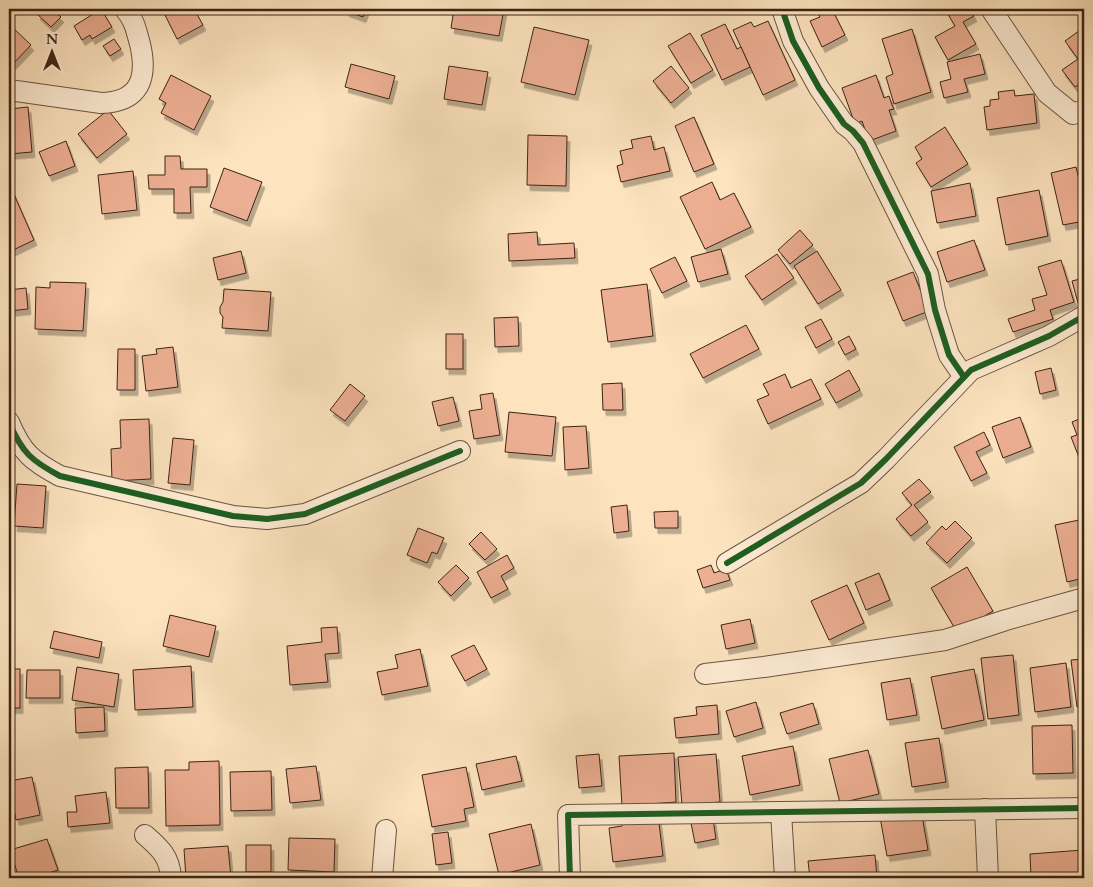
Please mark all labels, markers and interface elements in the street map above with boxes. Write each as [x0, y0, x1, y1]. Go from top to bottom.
north arrow [28, 28, 78, 78]
text: N [46, 30, 58, 49]

